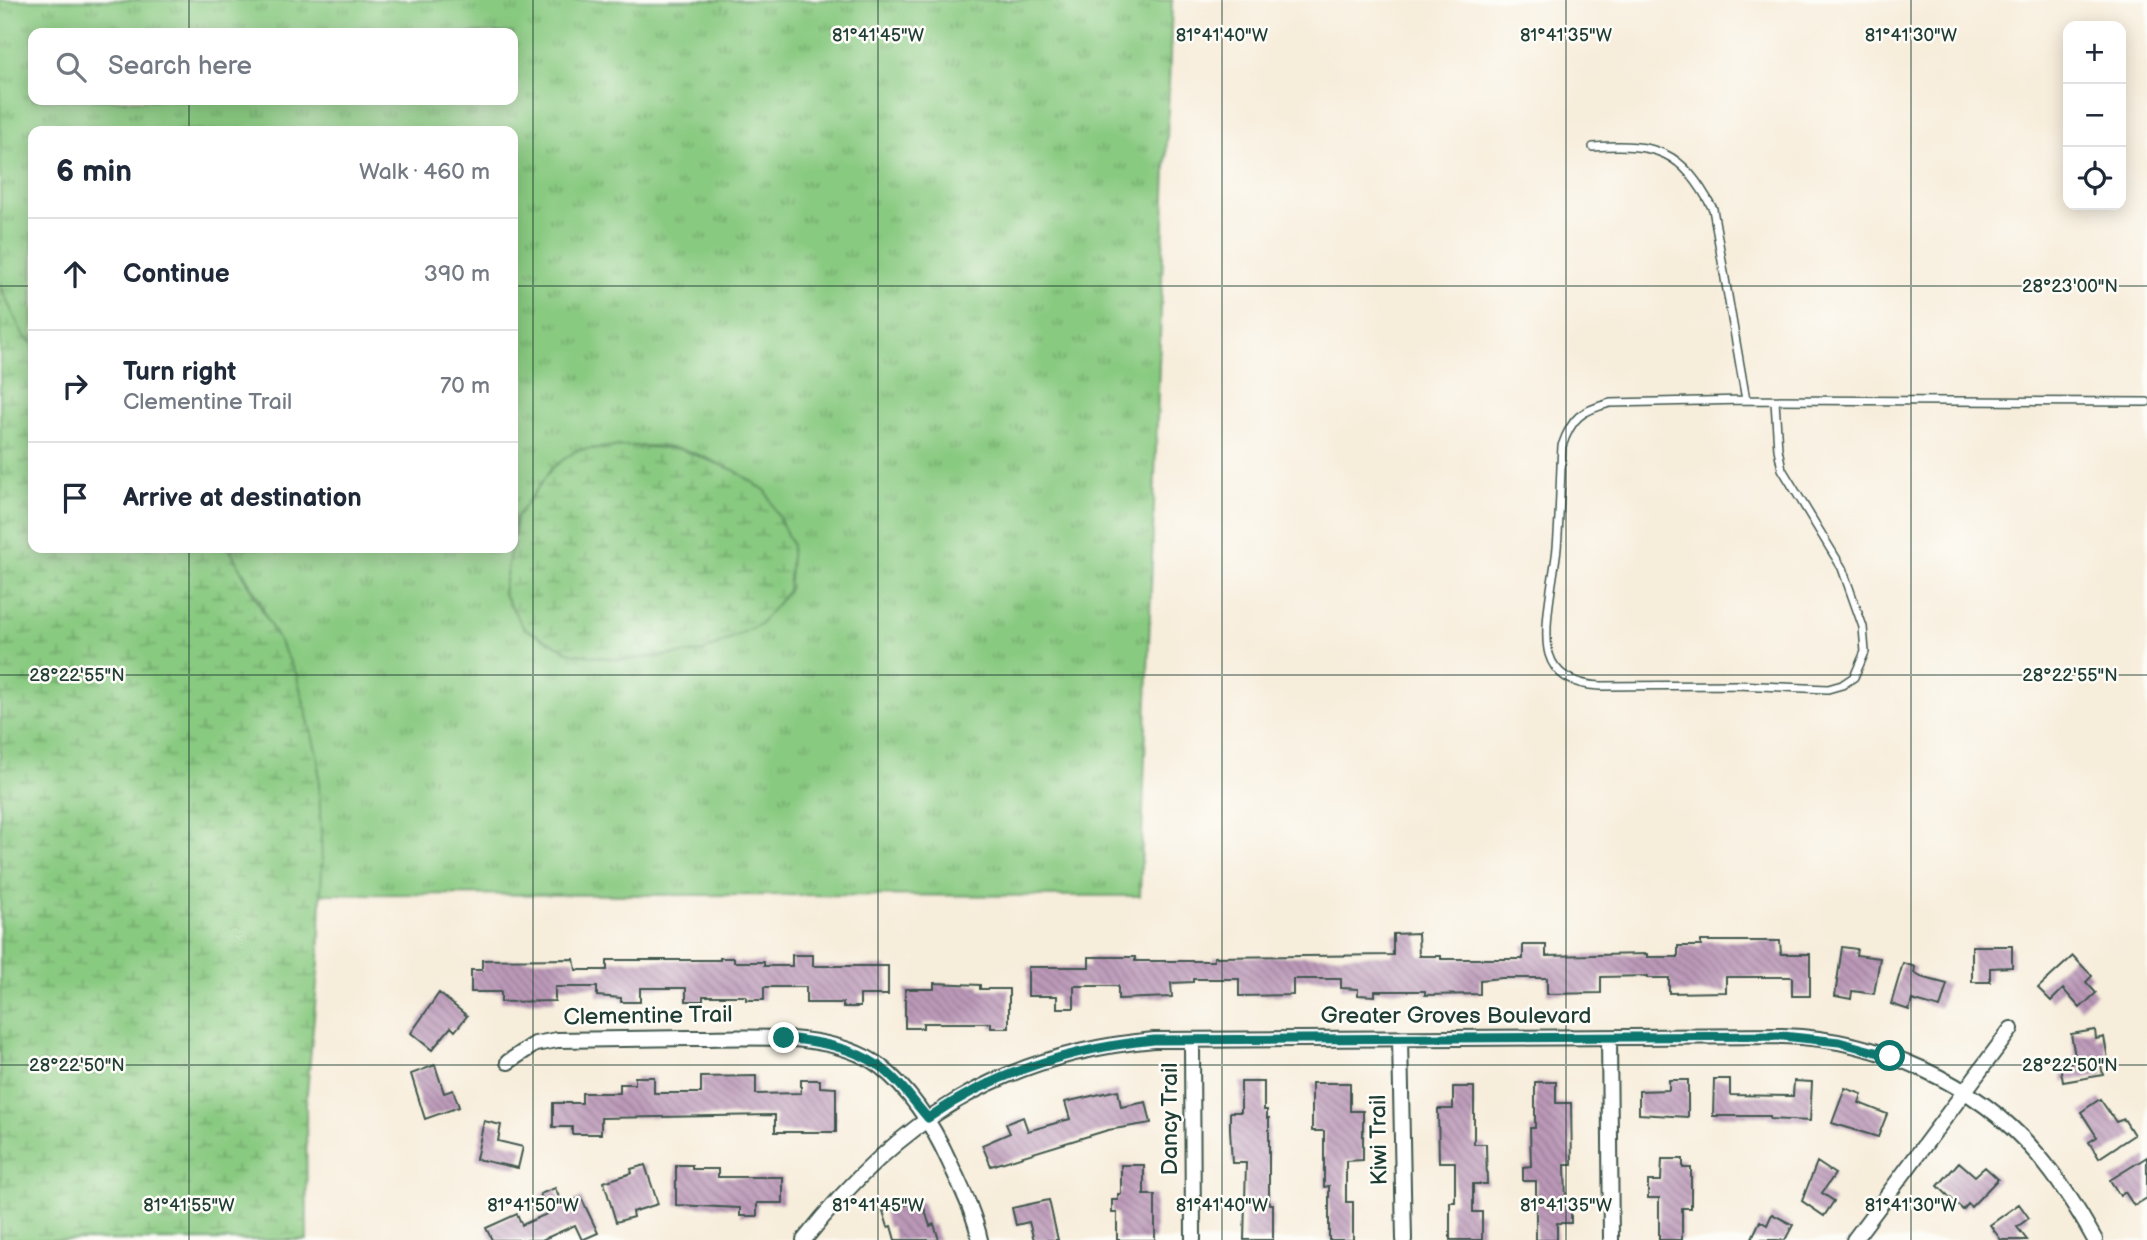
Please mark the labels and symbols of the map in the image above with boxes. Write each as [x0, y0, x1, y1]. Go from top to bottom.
text: 81°41'45"W [832, 25, 925, 46]
text: 81°41'40"W [1176, 25, 1269, 46]
text: 81°41'35"W [1520, 25, 1613, 46]
text: 81°41'30"W [1865, 25, 1958, 46]
text: 28°23'00"N [2022, 276, 2118, 297]
text: 28°22'55"N [29, 665, 125, 686]
text: 28°22'55"N [2022, 665, 2118, 686]
street label: Clementine Trail [563, 1001, 733, 1031]
street label: Greater Groves Boulevard [1320, 1002, 1592, 1030]
route end [768, 1022, 799, 1053]
route start [1874, 1040, 1905, 1071]
text: 28°22'50"N [29, 1055, 125, 1076]
text: 28°22'50"N [2022, 1055, 2118, 1076]
street label: Dancy Trail [1156, 1063, 1184, 1175]
street label: Kiwi Trail [1364, 1094, 1394, 1186]
text: 81°41'55"W [143, 1195, 235, 1216]
text: 81°41'50"W [487, 1195, 579, 1216]
text: 81°41'45"W [832, 1195, 925, 1216]
text: 81°41'40"W [1176, 1195, 1269, 1216]
text: 81°41'35"W [1520, 1195, 1613, 1216]
text: 81°41'30"W [1865, 1195, 1958, 1216]

